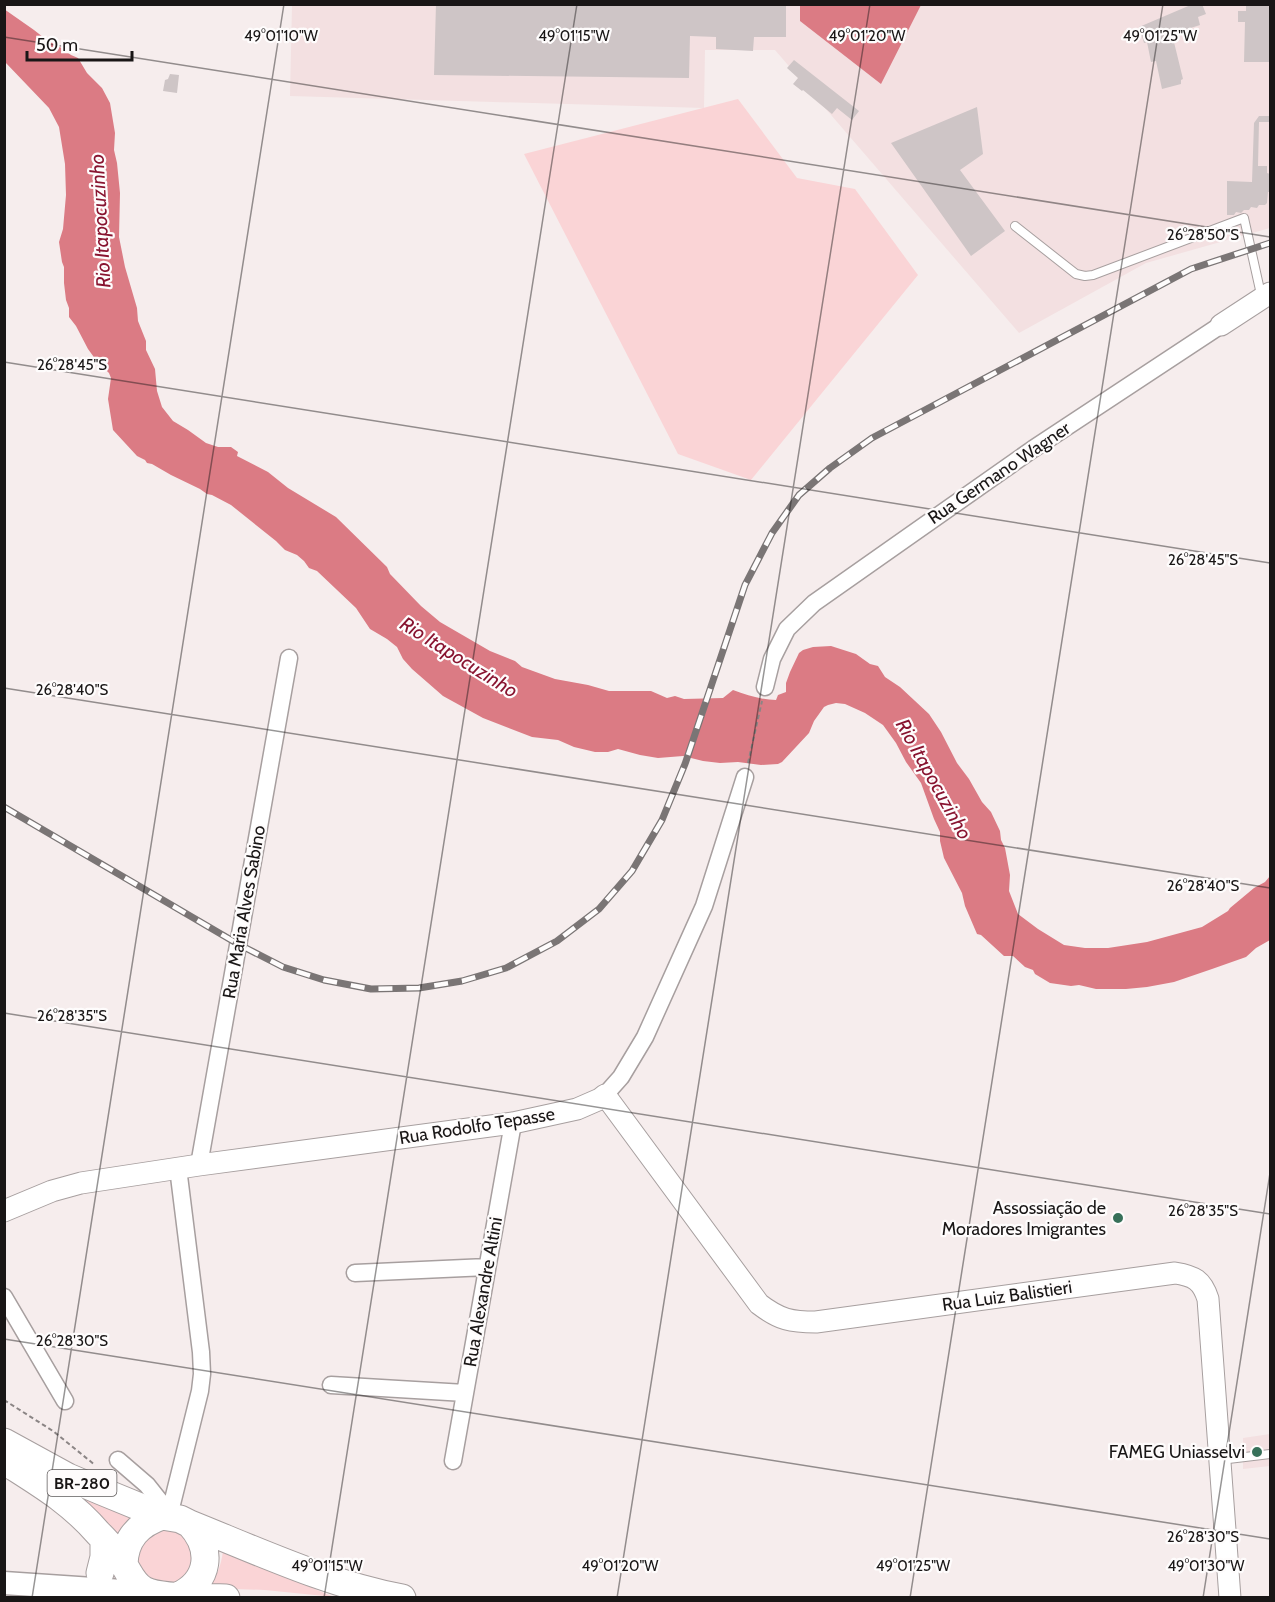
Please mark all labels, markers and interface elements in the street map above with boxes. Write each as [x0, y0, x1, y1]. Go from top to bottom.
scale bar [27, 24, 132, 62]
text: 49°01'10"W [244, 27, 319, 45]
text: 49°01'15"W [538, 27, 611, 45]
text: 49°01'20"W [829, 27, 906, 45]
text: 49°01'25"W [1123, 27, 1198, 45]
text: 50 m [36, 34, 78, 56]
water label: Rio Itapocuzinho [85, 153, 115, 289]
text: 26°28'50"S [1167, 226, 1239, 244]
text: 26°28'45"S [37, 356, 107, 374]
street label: Rua Germano Wagner [924, 417, 1075, 529]
text: 26°28'45"S [1168, 551, 1238, 569]
water label: Rio Itapocuzinho [396, 611, 522, 703]
text: 26°28'40"S [36, 681, 109, 699]
water label: Rio Itapocuzinho [891, 715, 977, 843]
street label: Rua Maria Alves Sabino [218, 824, 270, 1000]
text: 26°28'40"S [1167, 877, 1240, 895]
text: 26°28'35"S [37, 1007, 107, 1025]
street label: Rua Rodolfo Tepasse [398, 1103, 556, 1149]
place label: Assossiação de Moradores Imigrantes [942, 1197, 1106, 1240]
text: 26°28'35"S [1168, 1202, 1238, 1220]
marker: Assossiação de Moradores Imigrantes [1111, 1211, 1125, 1225]
street label: Rua Alexandre Altini [459, 1215, 507, 1369]
street label: Rua Luiz Balistieri [941, 1276, 1073, 1316]
text: 26°28'30"S [36, 1332, 108, 1350]
place label: FAMEG Uniasselvi [1109, 1441, 1245, 1463]
marker: FAMEG Uniasselvi [1250, 1445, 1264, 1459]
road number: BR-280 [48, 1470, 116, 1496]
text: 26°28'30"S [1167, 1528, 1239, 1546]
text: 49°01'15"W [291, 1557, 364, 1575]
text: 49°01'20"W [582, 1557, 659, 1575]
text: 49°01'25"W [876, 1557, 951, 1575]
text: 49°01'30"W [1167, 1557, 1245, 1575]

